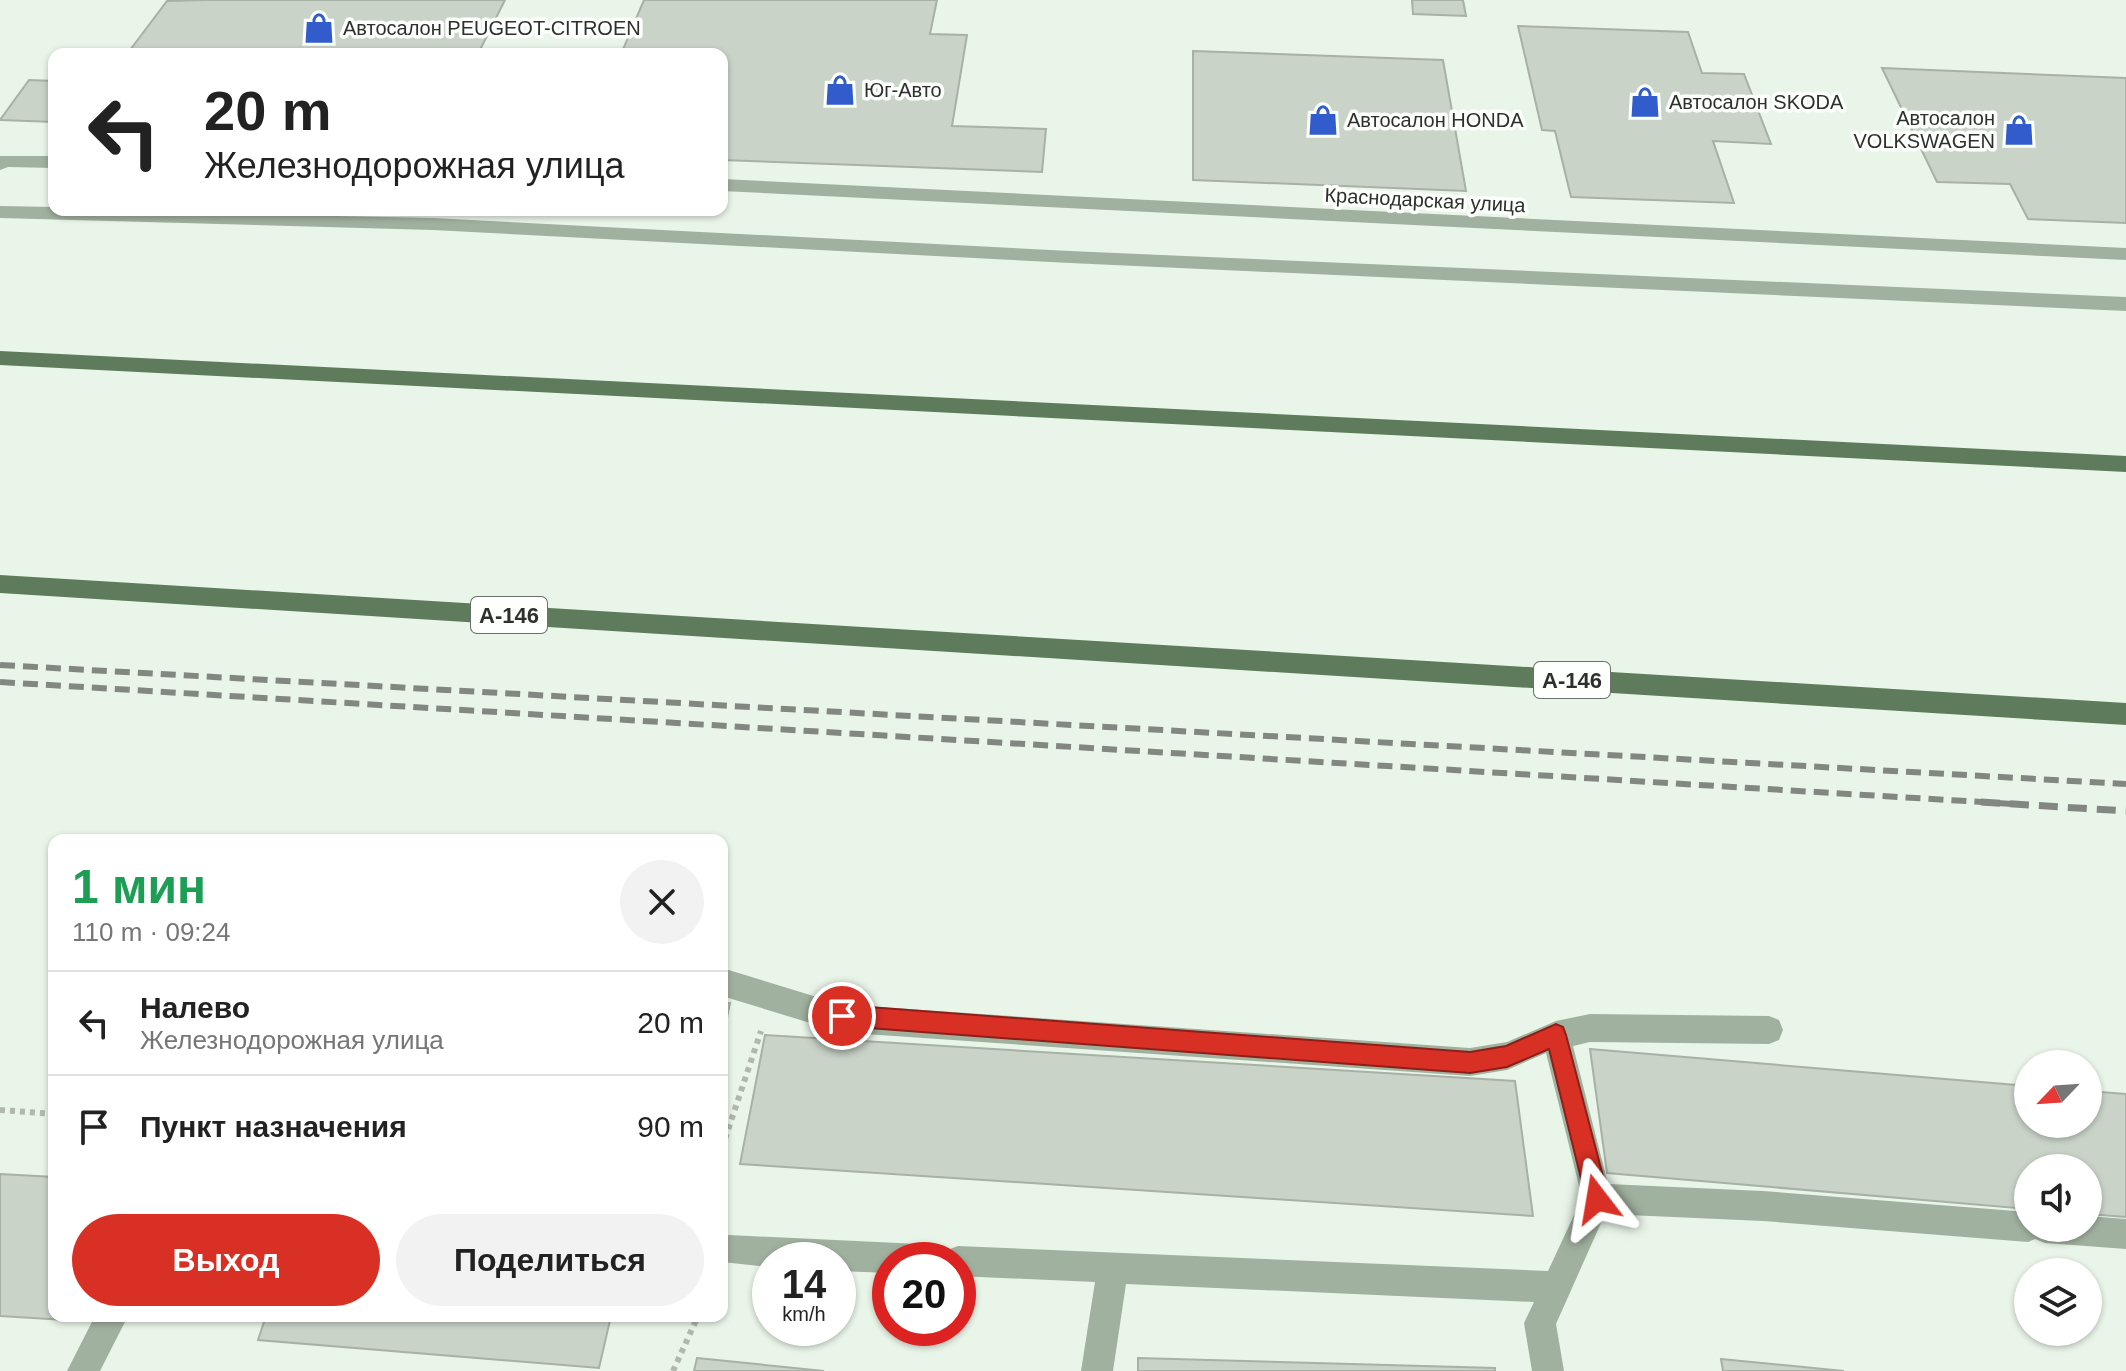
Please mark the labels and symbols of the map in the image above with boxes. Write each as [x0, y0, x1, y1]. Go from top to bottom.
shop icon: Автосалон PEUGEOT-CITROEN [302, 11, 336, 45]
place label: Автосалон PEUGEOT-CITROEN [343, 17, 641, 39]
shop icon: Юг-Авто [823, 73, 857, 107]
place label: Юг-Авто [864, 79, 942, 101]
shop icon: Автосалон SKODA [1628, 85, 1662, 119]
place label: Автосалон SKODA [1669, 91, 1844, 113]
shop icon: Автосалон HONDA [1306, 103, 1340, 137]
place label: Автосалон VOLKSWAGEN [1853, 107, 1995, 152]
place label: Автосалон HONDA [1347, 109, 1524, 131]
shop icon: Автосалон VOLKSWAGEN [2002, 113, 2036, 147]
street label: Краснодарская улица [1324, 184, 1527, 216]
road number: А-146 [471, 597, 547, 633]
road number: А-146 [1534, 662, 1610, 698]
pin [808, 982, 876, 1050]
north arrow [2014, 1050, 2102, 1138]
position arrow [1555, 1157, 1639, 1241]
speed limit sign: 20 [872, 1242, 976, 1346]

